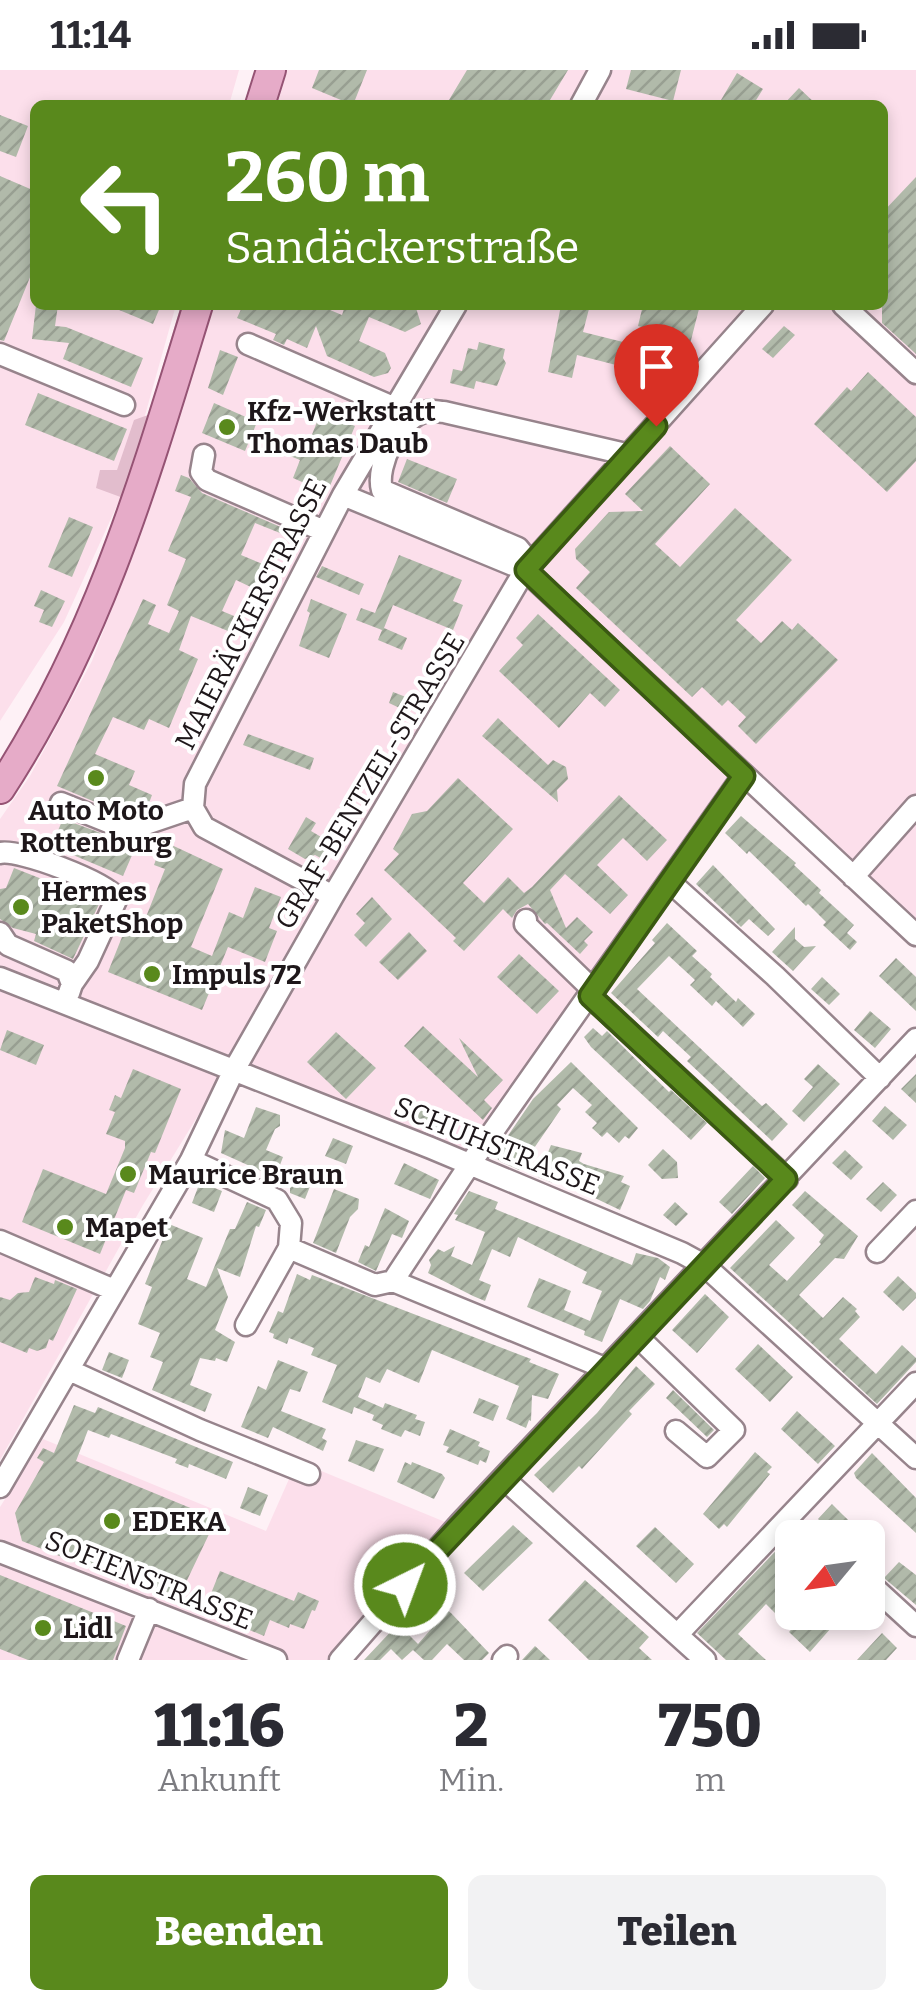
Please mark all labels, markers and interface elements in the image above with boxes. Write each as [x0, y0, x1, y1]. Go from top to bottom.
text: 11:14 [50, 12, 131, 58]
text: 260 m [225, 136, 430, 220]
icon: left [60, 140, 190, 270]
text: Sandäckerstraße [225, 221, 579, 275]
pin [614, 324, 699, 427]
icon: arrive [629, 339, 684, 394]
place label: Kfz-Werkstatt Thomas Daub [247, 395, 436, 460]
marker: Kfz-Werkstatt Thomas Daub [216, 416, 238, 438]
street label: MAIERÄCKERSTRASSE [168, 473, 334, 755]
street label: GRAF-BENTZEL-STRASSE [268, 627, 472, 935]
marker: Auto Moto Rottenburg [85, 767, 107, 789]
place label: Auto Moto Rottenburg [20, 794, 172, 859]
place label: Hermes PaketShop [41, 875, 183, 940]
marker: Hermes PaketShop [10, 896, 32, 918]
place label: Impuls 72 [172, 958, 302, 991]
marker: Impuls 72 [141, 963, 163, 985]
street label: SCHUHSTRASSE [389, 1090, 605, 1202]
place label: Maurice Braun [148, 1158, 343, 1191]
marker: Maurice Braun [117, 1163, 139, 1185]
place label: Mapet [85, 1211, 168, 1244]
marker: Mapet [54, 1216, 76, 1238]
place label: EDEKA [132, 1505, 226, 1538]
marker: EDEKA [101, 1510, 123, 1532]
north arrow [775, 1520, 885, 1630]
map controls [775, 1520, 885, 1630]
street label: SOFIENSTRASSE [40, 1523, 258, 1637]
position arrow [353, 1533, 457, 1637]
place label: Lidl [63, 1612, 113, 1645]
marker: Lidl [32, 1617, 54, 1639]
text: 11:16 [154, 1690, 284, 1762]
text: 2 [454, 1690, 488, 1762]
text: 750 [658, 1690, 762, 1762]
text: Ankunft [158, 1761, 281, 1799]
text: Min. [439, 1761, 504, 1799]
text: m [695, 1761, 725, 1799]
button: Beenden [30, 1875, 448, 1990]
button: Teilen [468, 1875, 886, 1990]

